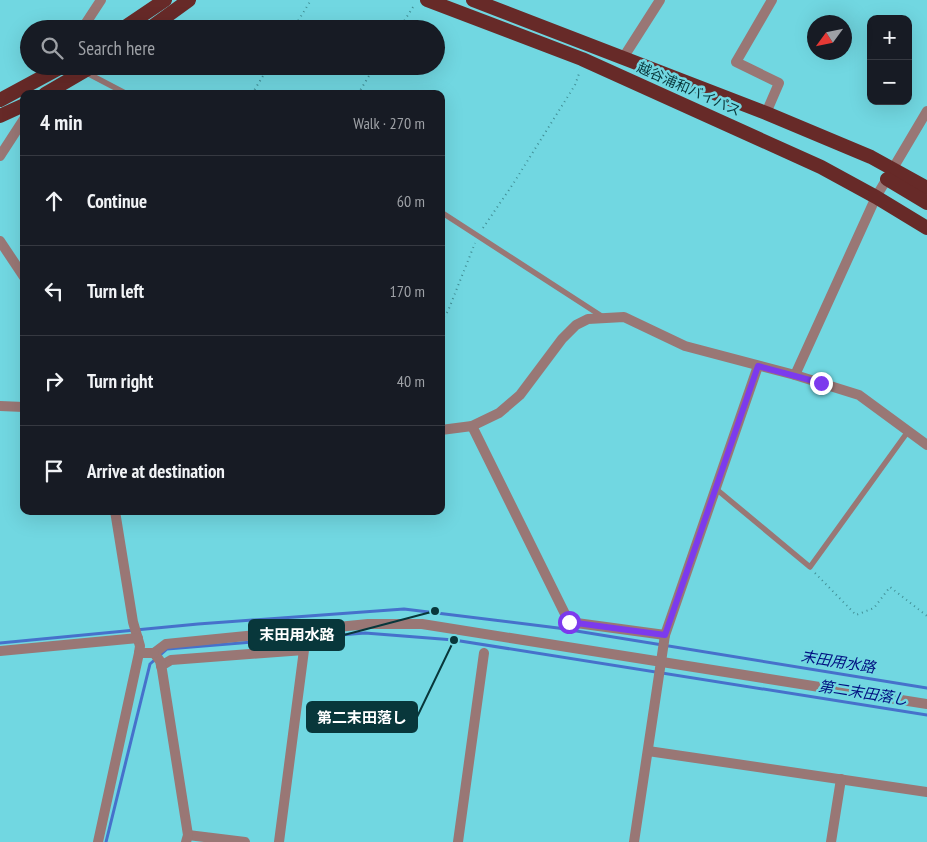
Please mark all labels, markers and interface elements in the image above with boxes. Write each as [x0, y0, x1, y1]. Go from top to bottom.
north arrow [807, 15, 852, 60]
map controls [867, 15, 912, 105]
button: + [867, 15, 912, 60]
search box [20, 20, 445, 75]
icon: search [38, 34, 66, 62]
text: Search here [78, 36, 155, 60]
street label: 越谷浦和バイパス [634, 58, 744, 120]
button: − [867, 60, 912, 105]
text: 4 min [40, 109, 82, 136]
text: Walk · 270 m [353, 113, 425, 133]
icon: ahead [40, 187, 68, 215]
text: Continue [87, 189, 147, 213]
text: 60 m [397, 191, 425, 211]
icon: left [40, 277, 68, 305]
text: Turn left [87, 279, 144, 303]
text: 170 m [390, 281, 425, 301]
icon: right [40, 367, 68, 395]
text: Turn right [87, 369, 153, 393]
text: 40 m [397, 371, 425, 391]
route end [810, 372, 833, 395]
icon: arrive [40, 457, 68, 485]
text: Arrive at destination [87, 459, 225, 483]
route start [558, 611, 581, 634]
callout: 末田用水路 [249, 620, 344, 650]
text: 末田用水路 [259, 625, 335, 644]
water label: 末田用水路 [800, 646, 879, 677]
water label: 第二末田落し [817, 676, 909, 709]
callout: 第二末田落し [307, 702, 417, 732]
text: 第二末田落し [317, 708, 407, 727]

